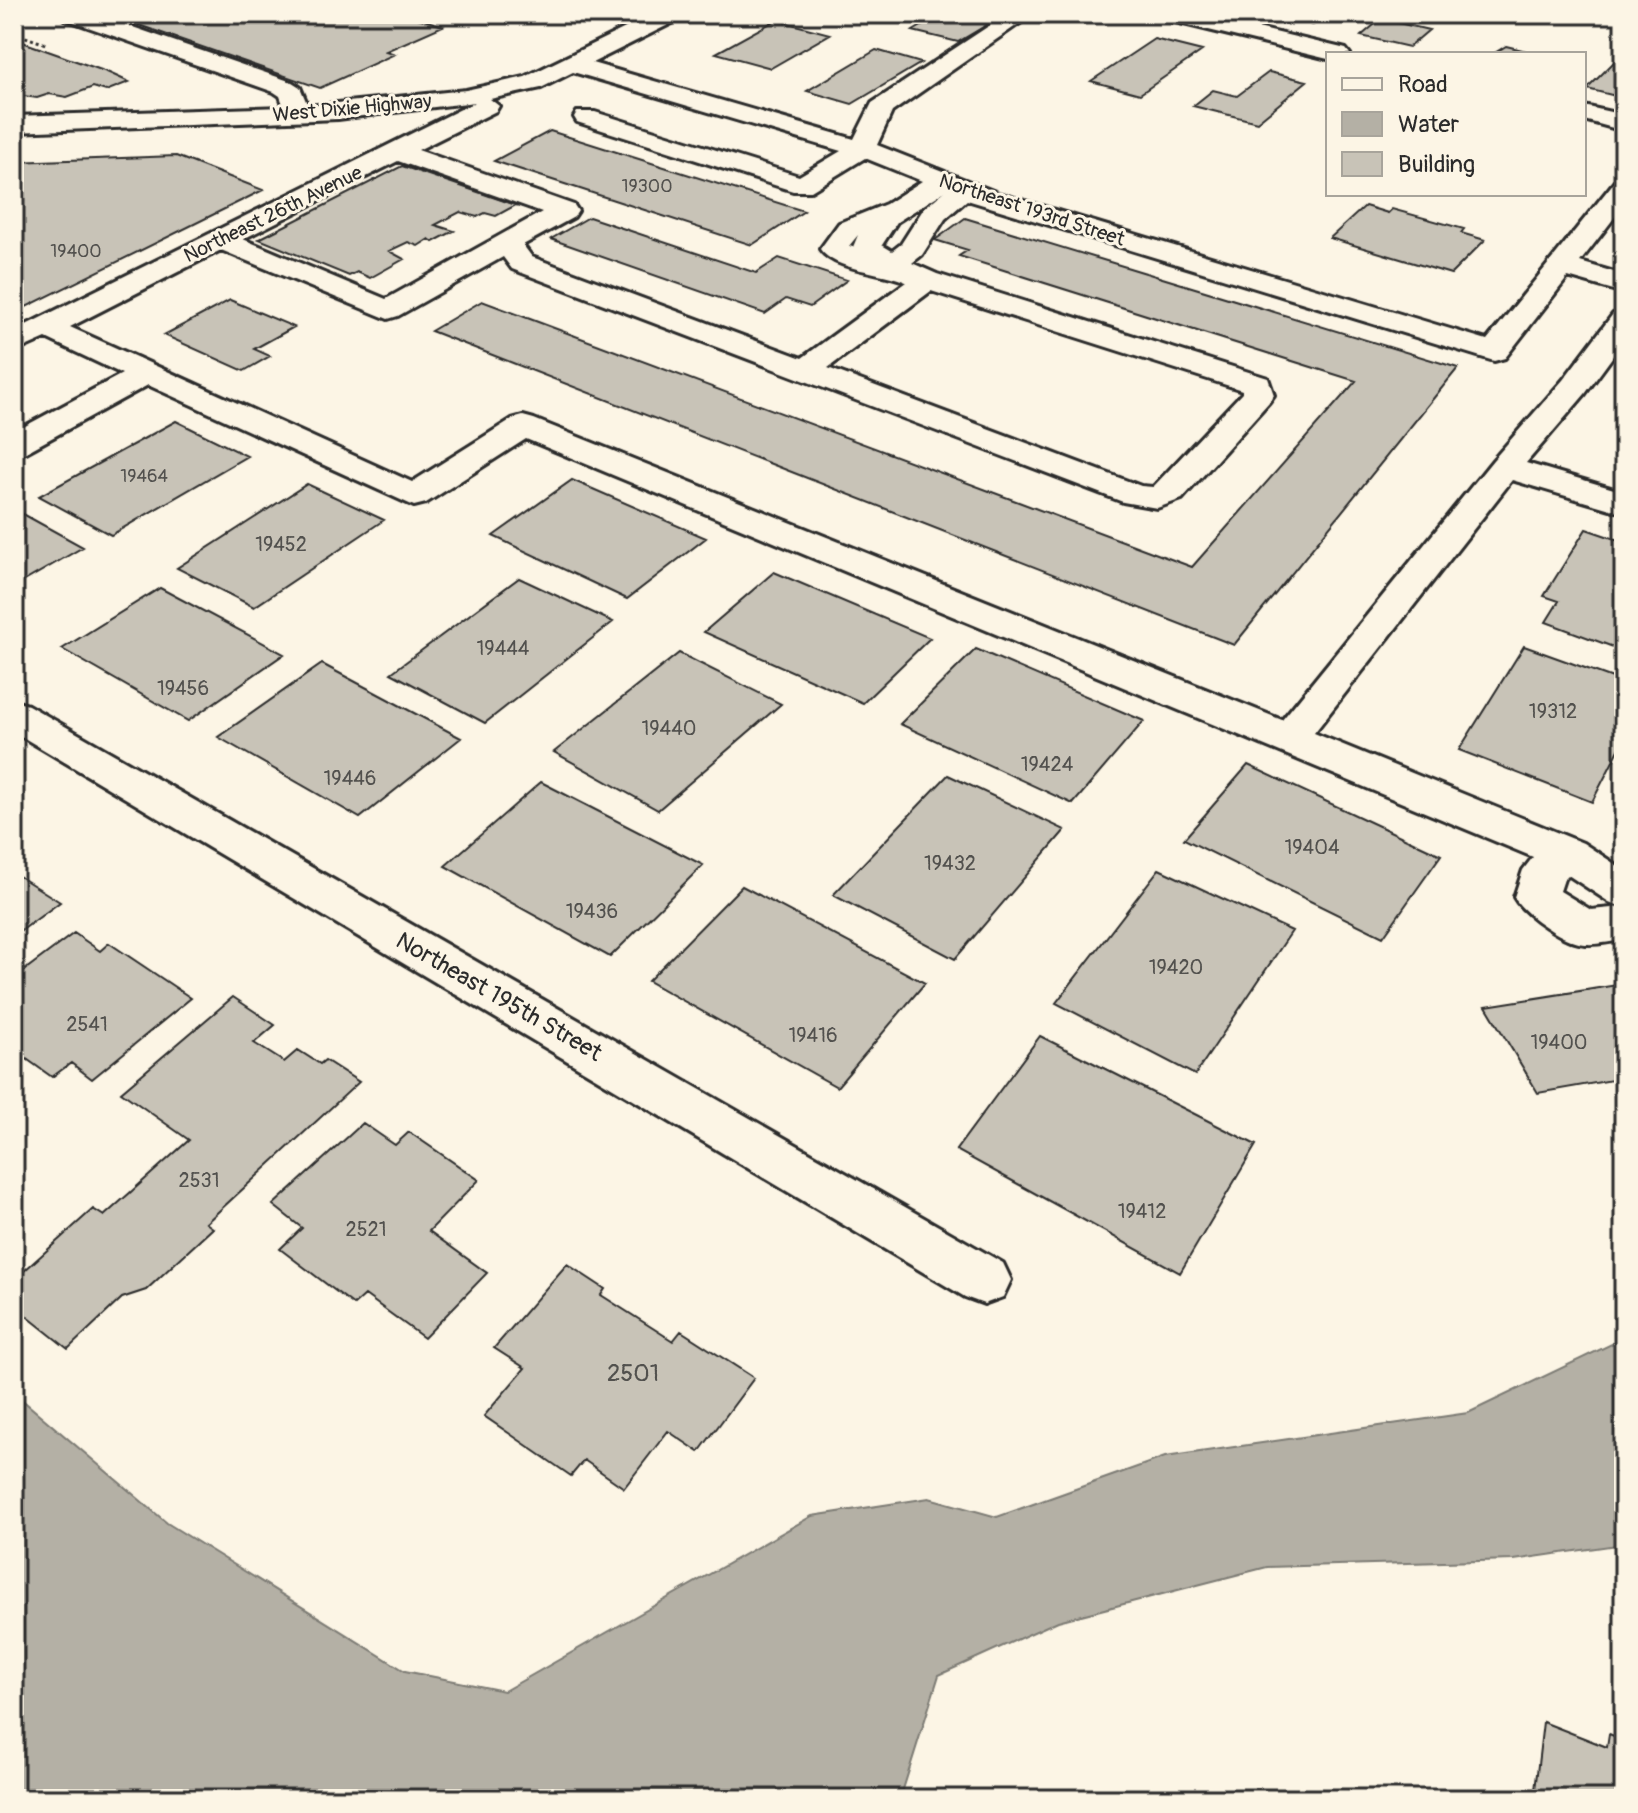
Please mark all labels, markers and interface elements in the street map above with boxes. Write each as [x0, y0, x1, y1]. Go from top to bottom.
legend [1326, 52, 1586, 196]
text: Road [1398, 70, 1448, 99]
street label: West Dixie Highway [272, 89, 433, 127]
text: Water [1398, 110, 1459, 139]
text: Building [1398, 150, 1475, 179]
street label: Northeast 26th Avenue [180, 160, 366, 268]
street label: Northeast 193rd Street [936, 168, 1129, 252]
house number: 19300 [622, 175, 672, 198]
house number: 19400 [50, 240, 102, 263]
house number: 19464 [120, 465, 168, 488]
house number: 19452 [255, 532, 307, 557]
house number: 19444 [477, 636, 530, 661]
house number: 19456 [157, 676, 209, 701]
house number: 19312 [1529, 699, 1577, 724]
house number: 19440 [642, 716, 696, 741]
house number: 19424 [1021, 752, 1074, 777]
house number: 19446 [324, 766, 376, 791]
house number: 19404 [1285, 835, 1340, 860]
house number: 19432 [924, 851, 976, 876]
house number: 19436 [566, 899, 618, 924]
street label: Northeast 195th Street [391, 926, 608, 1068]
house number: 19420 [1149, 955, 1203, 980]
house number: 2541 [66, 1012, 108, 1037]
house number: 19416 [788, 1023, 838, 1048]
house number: 19400 [1530, 1030, 1588, 1055]
house number: 2531 [179, 1168, 220, 1193]
house number: 19412 [1118, 1199, 1166, 1224]
house number: 2521 [345, 1217, 387, 1242]
house number: 2501 [607, 1359, 659, 1388]

